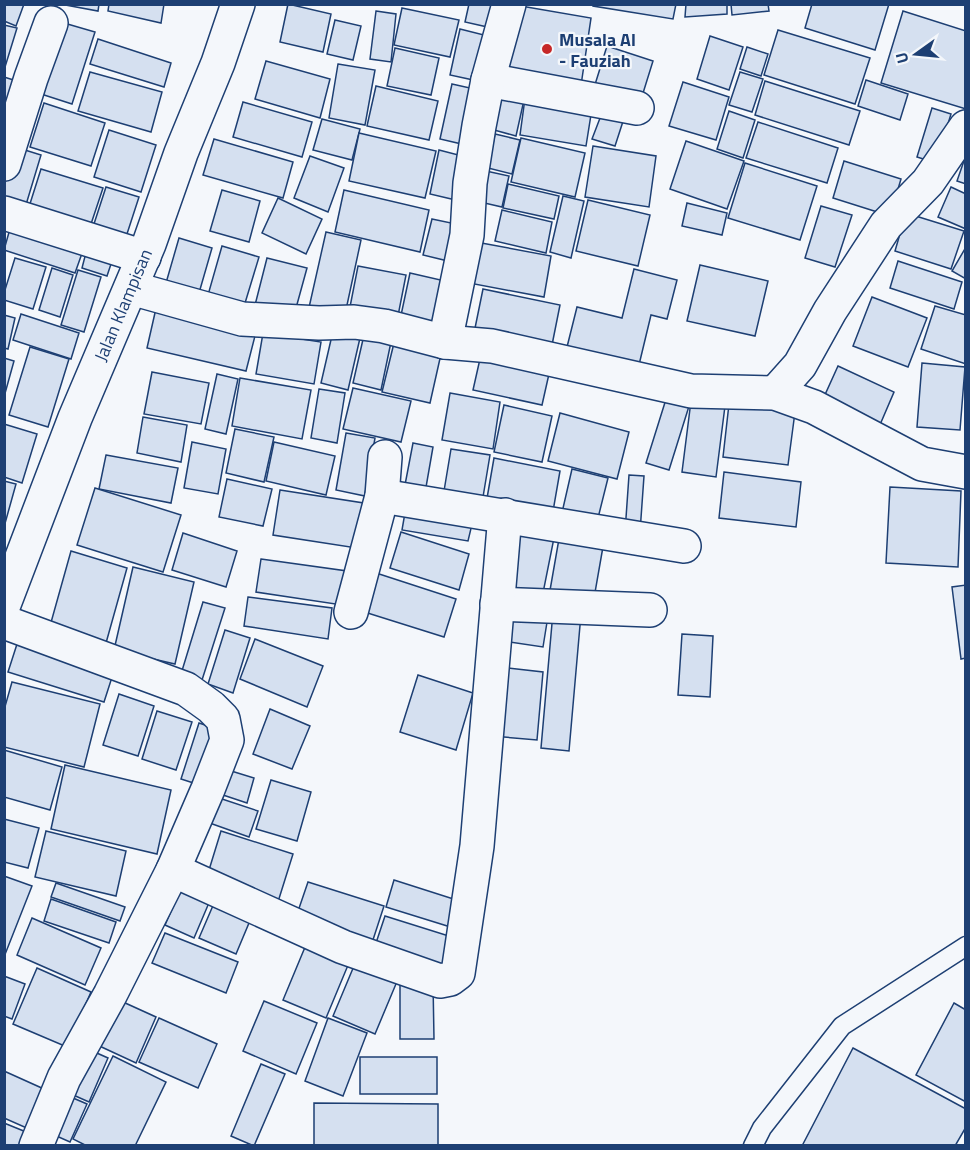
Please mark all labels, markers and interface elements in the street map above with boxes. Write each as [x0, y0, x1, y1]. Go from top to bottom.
north arrow [886, 24, 946, 84]
place label: Musala Al - Fauziah [559, 26, 636, 74]
marker: Musala Al - Fauziah [540, 42, 554, 56]
text: U [889, 50, 914, 66]
street label: Jalan Klampisan [87, 245, 159, 365]

